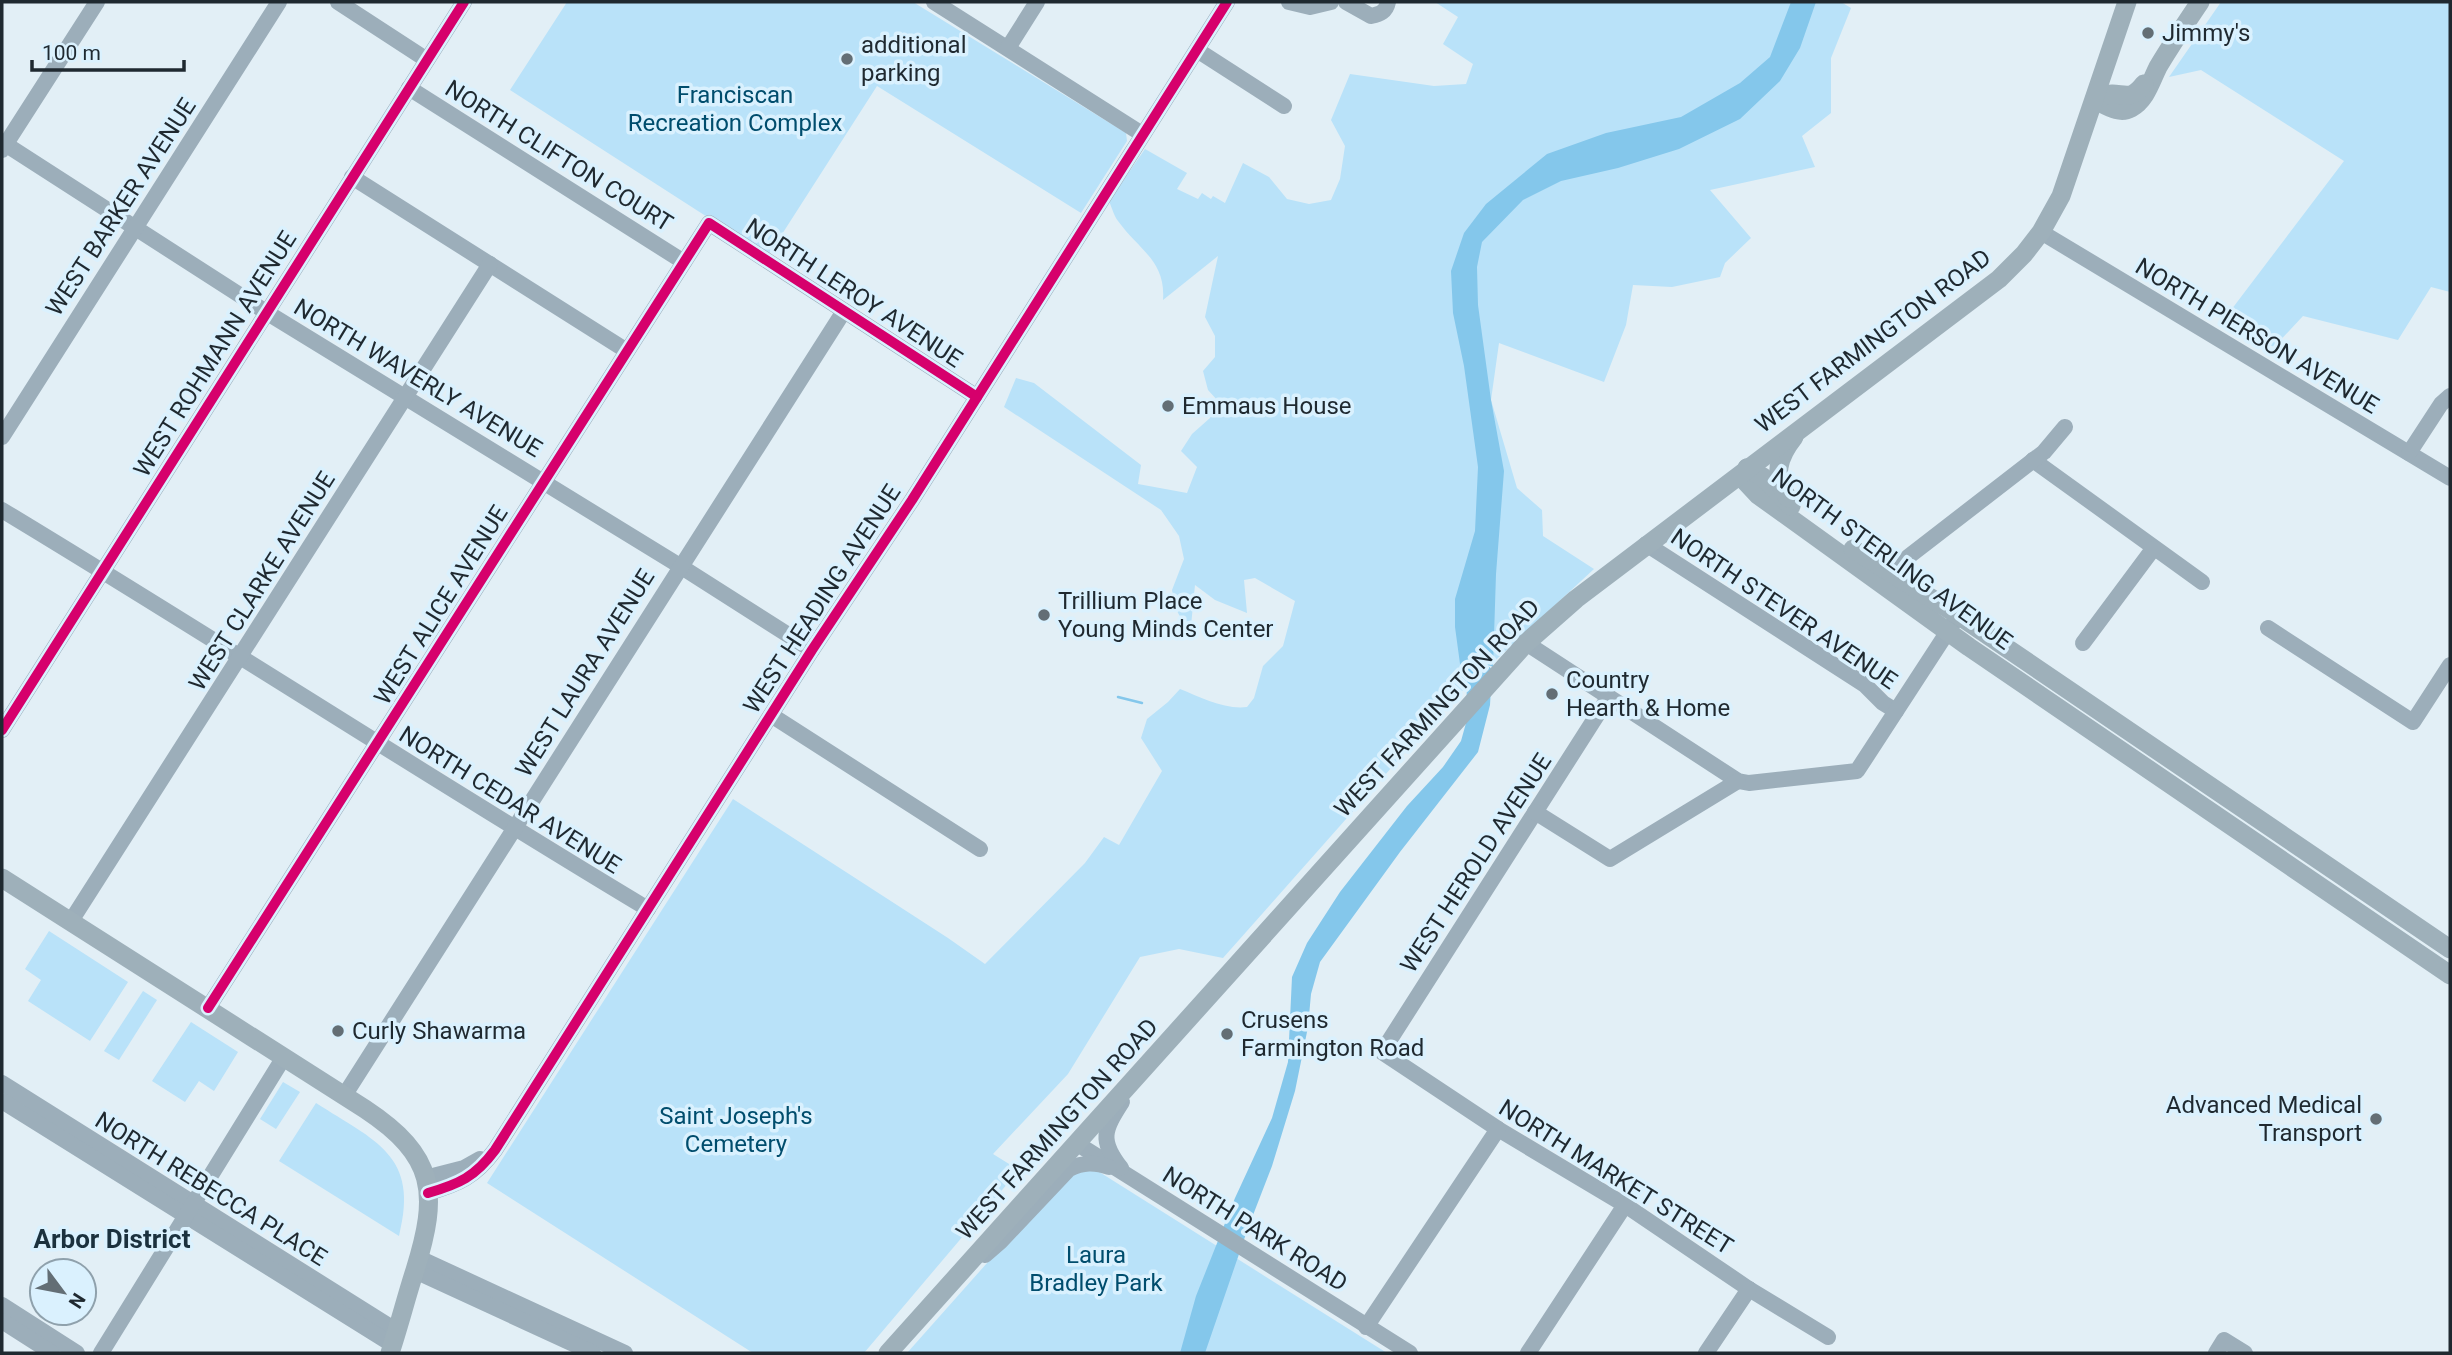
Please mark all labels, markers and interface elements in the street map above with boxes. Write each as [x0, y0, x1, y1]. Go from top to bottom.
place label: Jimmy's [2162, 19, 2250, 47]
marker: Jimmy's [2140, 25, 2156, 41]
scale bar [32, 28, 184, 72]
place label: additional parking [861, 31, 966, 87]
text: 100 m [42, 41, 101, 65]
marker: additional parking [839, 51, 855, 67]
street label: NORTH CLIFTON COURT [440, 74, 678, 238]
park label: Franciscan Recreation Complex [628, 81, 842, 137]
street label: WEST BARKER AVENUE [40, 93, 202, 321]
street label: NORTH LEROY AVENUE [740, 212, 968, 374]
street label: WEST ROHMANN AVENUE [128, 226, 302, 482]
street label: WEST FARMINGTON ROAD [1750, 243, 1996, 439]
street label: NORTH PIERSON AVENUE [2130, 252, 2384, 420]
street label: NORTH WAVERLY AVENUE [289, 293, 547, 463]
place label: Emmaus House [1182, 392, 1352, 420]
marker: Emmaus House [1160, 398, 1176, 414]
street label: NORTH STERLING AVENUE [1766, 462, 2018, 656]
street label: WEST CLARKE AVENUE [183, 466, 341, 696]
street label: WEST HEADING AVENUE [738, 479, 906, 719]
street label: WEST ALICE AVENUE [368, 500, 514, 710]
street label: NORTH STEVER AVENUE [1666, 523, 1902, 695]
street label: WEST LAURA AVENUE [510, 564, 660, 782]
place label: Trillium Place Young Minds Center [1058, 587, 1273, 643]
street label: WEST FARMINGTON ROAD [1329, 593, 1545, 823]
marker: Trillium Place Young Minds Center [1036, 607, 1052, 623]
place label: Country Hearth & Home [1566, 666, 1730, 722]
marker: Country Hearth & Home [1544, 686, 1560, 702]
street label: NORTH CEDAR AVENUE [394, 720, 626, 880]
street label: WEST HEROLD AVENUE [1395, 748, 1557, 978]
place label: Crusens Farmington Road [1241, 1006, 1424, 1062]
street label: WEST FARMINGTON ROAD [950, 1013, 1164, 1245]
place label: Curly Shawarma [352, 1017, 526, 1045]
marker: Curly Shawarma [330, 1023, 346, 1039]
marker: Crusens Farmington Road [1219, 1026, 1235, 1042]
place label: Advanced Medical Transport [2166, 1091, 2362, 1147]
street label: NORTH MARKET STREET [1494, 1093, 1738, 1261]
park label: Saint Joseph's Cemetery [659, 1102, 813, 1158]
street label: NORTH REBECCA PLACE [90, 1106, 332, 1272]
marker: Advanced Medical Transport [2368, 1111, 2384, 1127]
street label: NORTH PARK ROAD [1158, 1161, 1352, 1297]
district label: Arbor District [34, 1224, 191, 1254]
park label: Laura Bradley Park [1029, 1241, 1163, 1297]
north arrow [28, 1257, 98, 1327]
text: N [64, 1289, 90, 1313]

